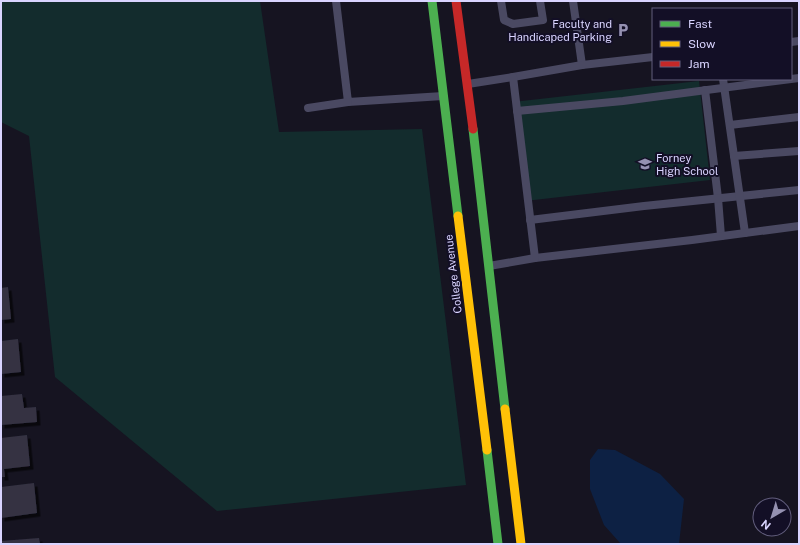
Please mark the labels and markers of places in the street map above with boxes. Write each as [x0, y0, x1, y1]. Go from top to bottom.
place label: Faculty and Handicaped Parking [508, 18, 612, 43]
parking icon: Faculty and Handicaped Parking [615, 22, 631, 38]
place label: Forney High School [656, 152, 718, 177]
school or university icon: Forney High School [637, 156, 653, 172]

